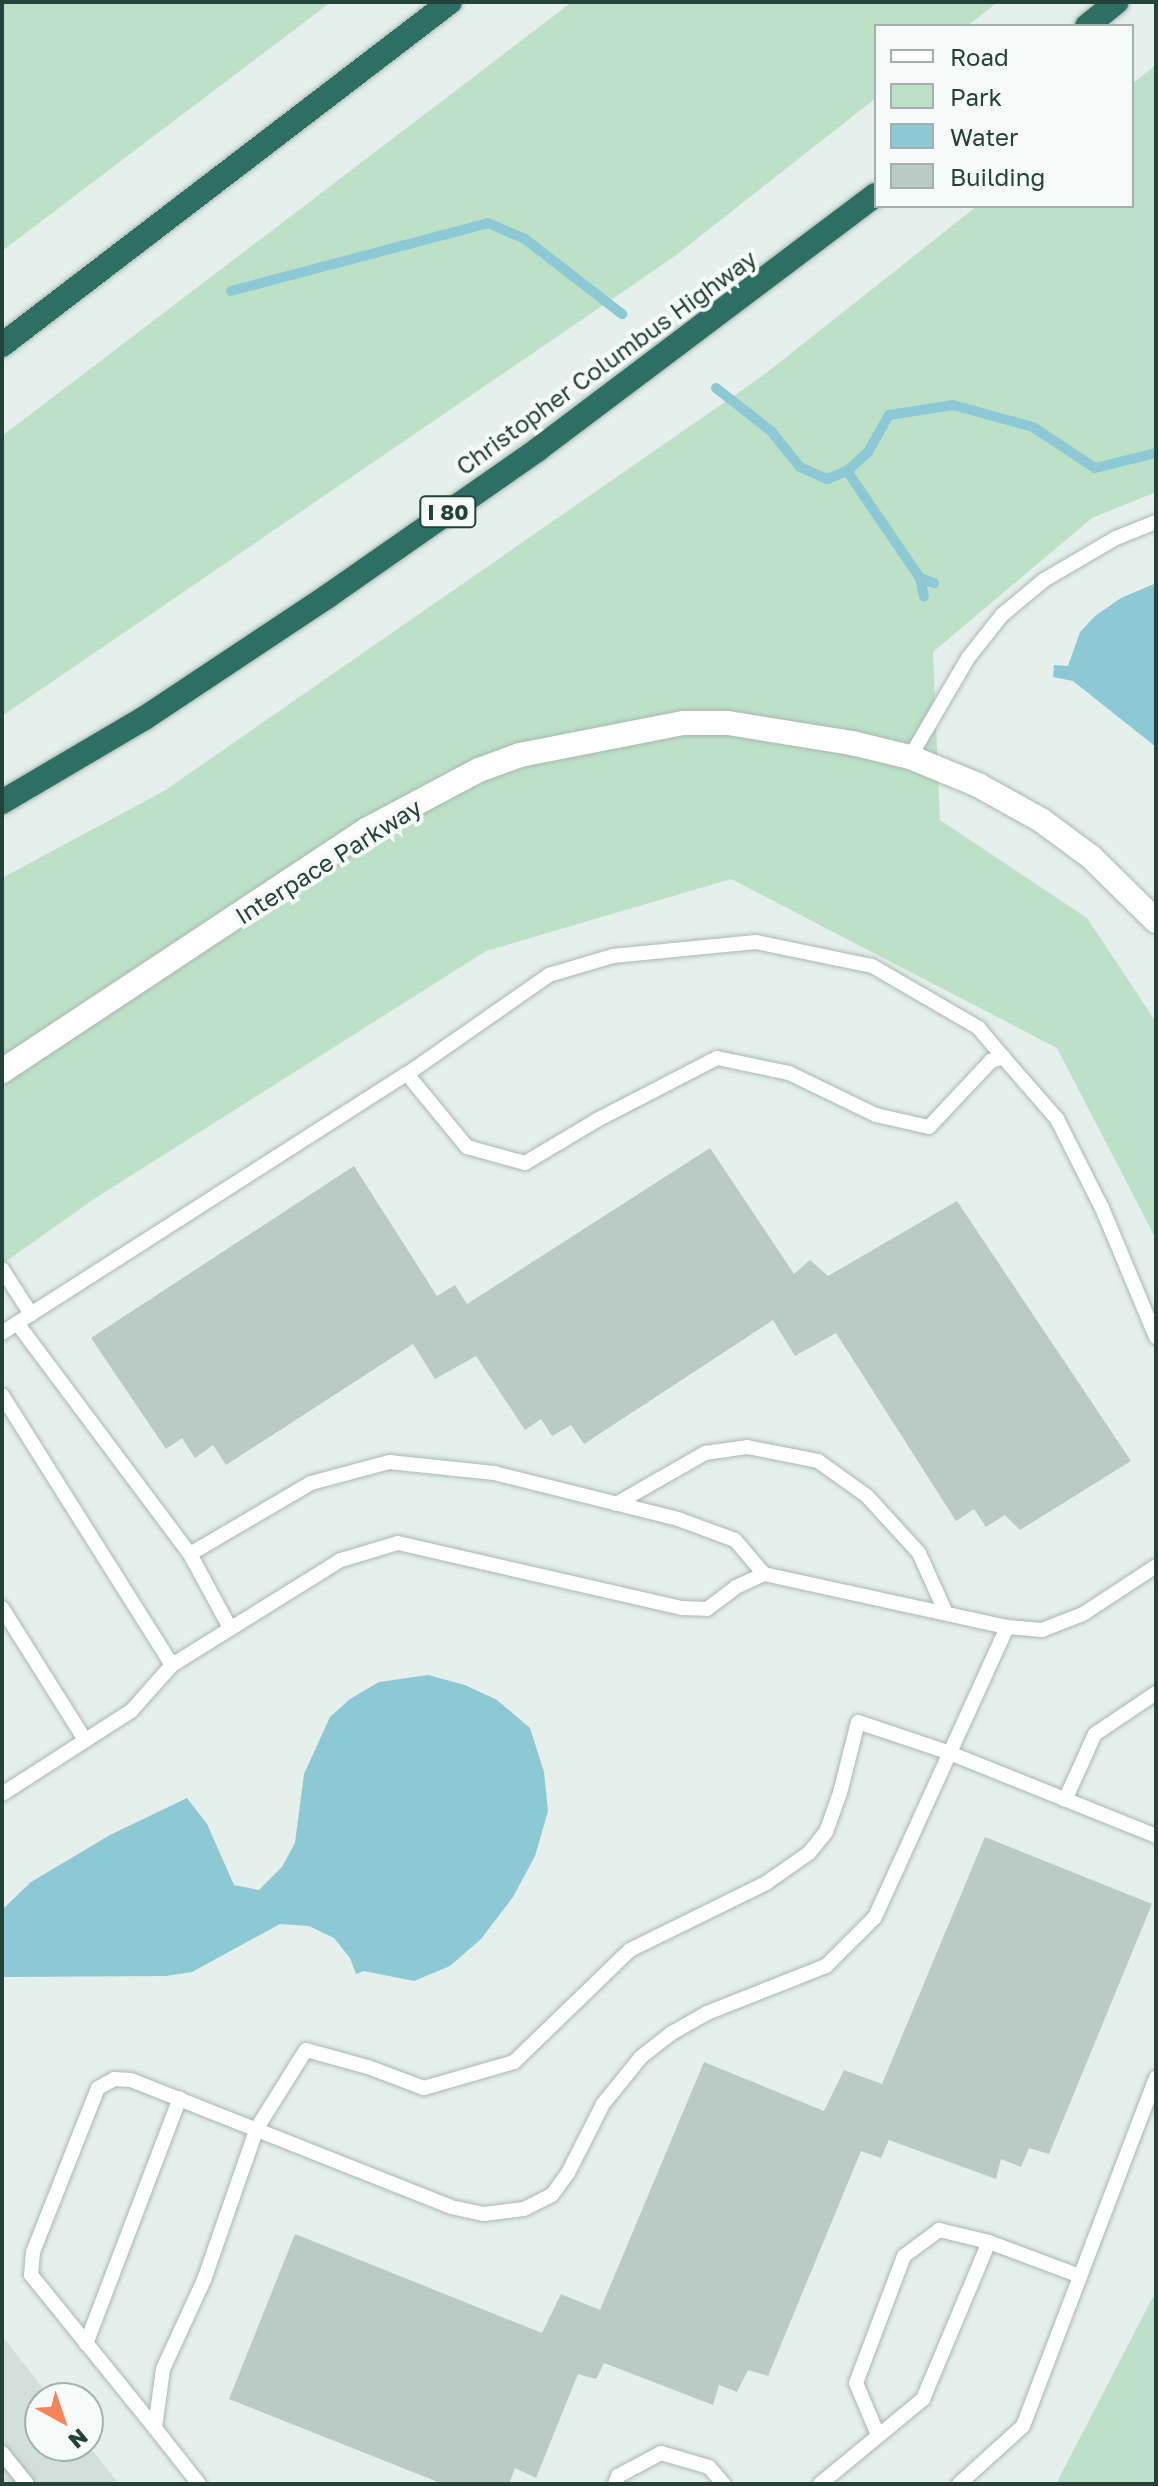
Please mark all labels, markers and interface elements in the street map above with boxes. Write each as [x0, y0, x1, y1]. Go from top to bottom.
legend [874, 24, 1134, 208]
text: Road [950, 42, 1009, 71]
text: Park [950, 82, 1002, 111]
text: Water [950, 122, 1018, 151]
text: Building [950, 162, 1045, 191]
street label: Christopher Columbus Highway [450, 243, 762, 481]
road number: I 80 [418, 494, 478, 530]
street label: Interpace Parkway [230, 792, 426, 930]
north arrow [24, 2382, 104, 2462]
text: N [63, 2424, 94, 2455]

